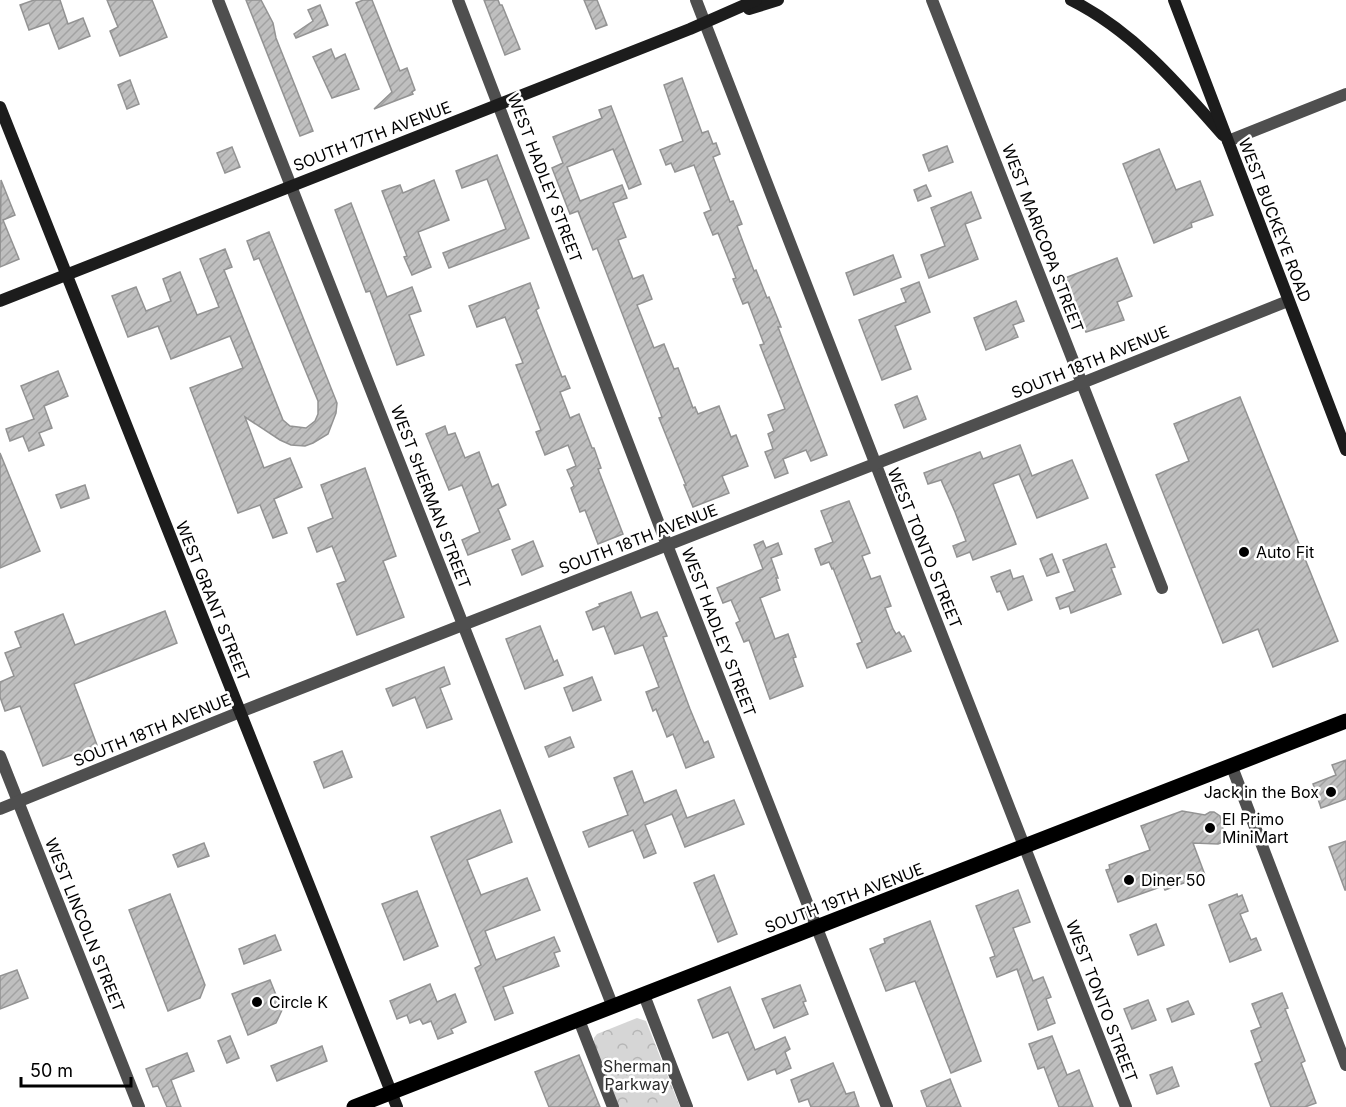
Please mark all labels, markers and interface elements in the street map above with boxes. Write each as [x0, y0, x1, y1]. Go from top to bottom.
street label: WEST HADLEY STREET [504, 91, 586, 265]
street label: SOUTH 17TH AVENUE [290, 97, 454, 175]
street label: WEST BUCKEYE ROAD [1234, 135, 1316, 305]
street label: WEST MARICOPA STREET [998, 141, 1088, 335]
street label: SOUTH 18TH AVENUE [1008, 321, 1172, 403]
street label: WEST SHERMAN STREET [387, 402, 475, 592]
street label: WEST TONTO STREET [884, 465, 966, 631]
street label: SOUTH 18TH AVENUE [556, 499, 720, 579]
street label: WEST GRANT STREET [172, 518, 254, 684]
place label: Auto Fit [1256, 542, 1314, 562]
street label: WEST HADLEY STREET [678, 545, 760, 719]
marker: Auto Fit [1237, 545, 1251, 559]
street label: SOUTH 18TH AVENUE [70, 689, 234, 771]
place label: Jack in the Box [1204, 782, 1319, 802]
marker: Jack in the Box [1324, 785, 1338, 799]
place label: El Primo MiniMart [1222, 809, 1289, 847]
marker: El Primo MiniMart [1203, 821, 1217, 835]
street label: WEST LINCOLN STREET [41, 835, 129, 1015]
street label: SOUTH 19TH AVENUE [762, 858, 926, 938]
place label: Diner 50 [1141, 870, 1206, 890]
marker: Diner 50 [1122, 873, 1136, 887]
street label: WEST TONTO STREET [1062, 917, 1142, 1085]
place label: Circle K [269, 992, 328, 1012]
marker: Circle K [250, 995, 264, 1009]
scale bar [21, 1050, 130, 1088]
park label: Sherman Parkway [603, 1056, 671, 1094]
text: 50 m [30, 1060, 73, 1081]

